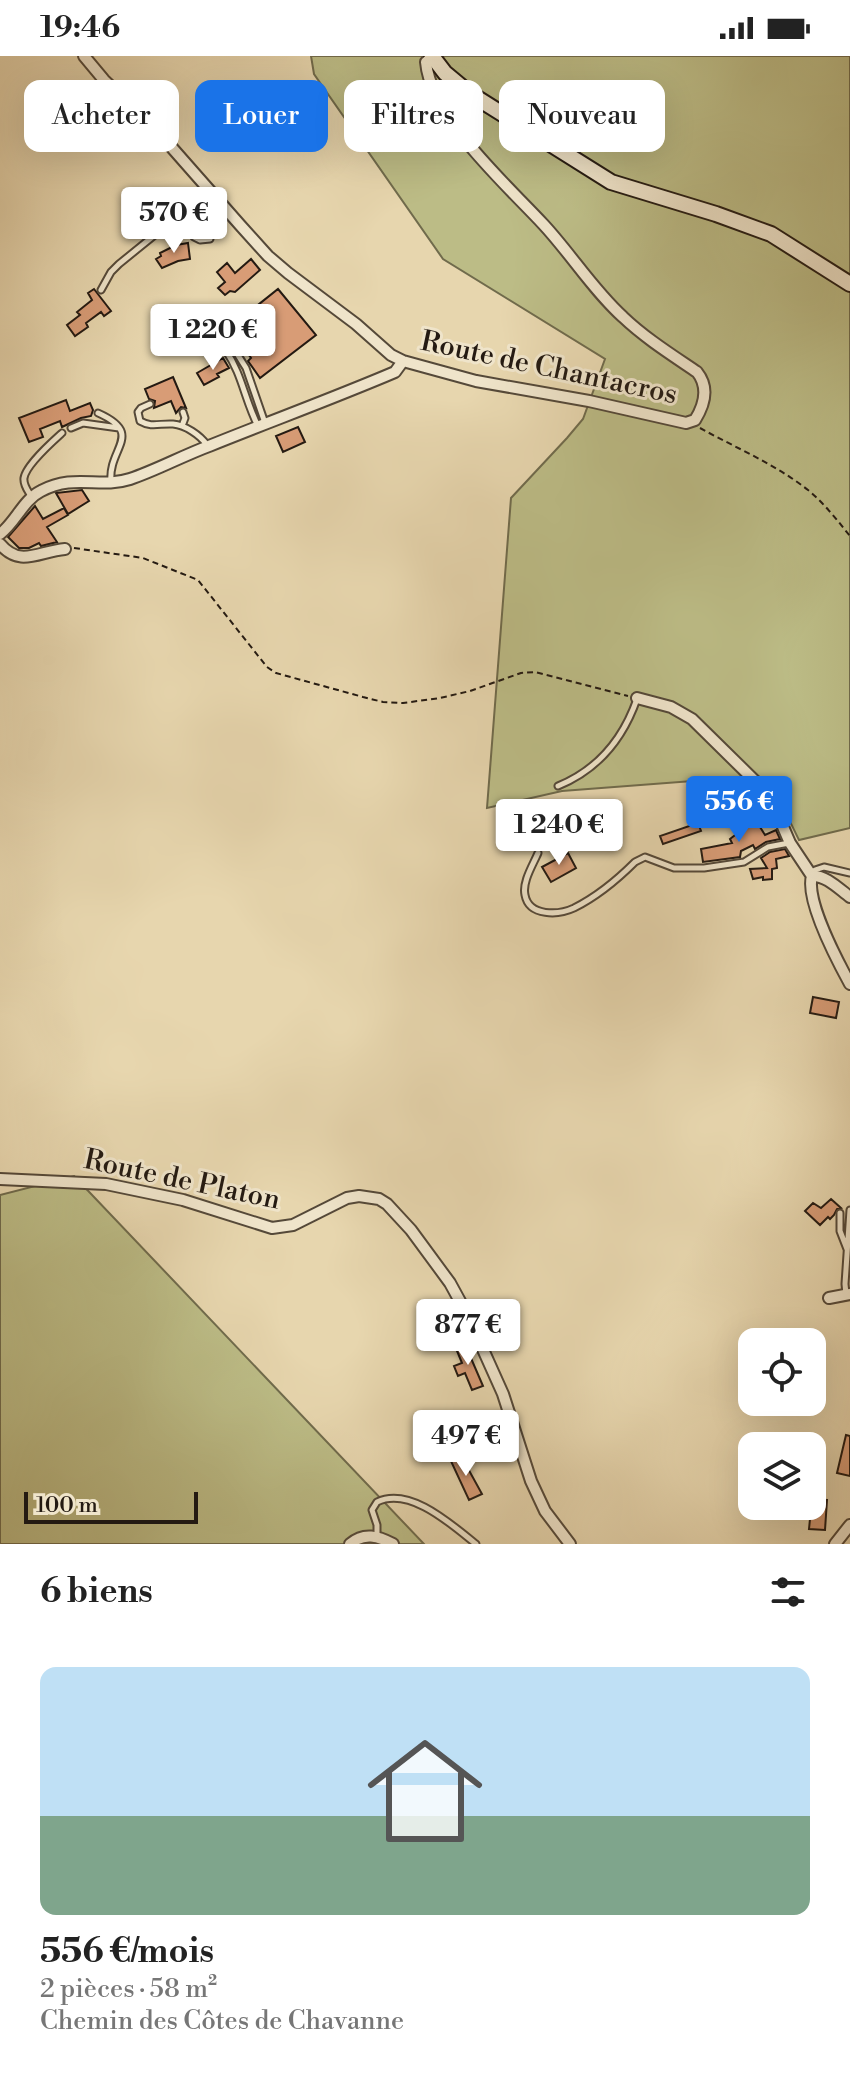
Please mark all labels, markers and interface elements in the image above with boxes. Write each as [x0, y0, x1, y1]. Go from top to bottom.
text: 19:46 [40, 9, 120, 47]
chip: Acheter [24, 80, 179, 152]
chip: Louer [195, 80, 328, 152]
chip: Filtres [344, 80, 483, 152]
chip: Nouveau [499, 80, 665, 152]
pin: 570 € [118, 187, 230, 255]
text: 570 € [139, 197, 209, 229]
pin: 1 220 € [139, 304, 287, 372]
text: 1 220 € [168, 314, 258, 346]
street label: Route de Chantacros [417, 324, 681, 412]
pin: 556 € [683, 776, 795, 844]
text: 556 € [704, 786, 774, 818]
pin: 1 240 € [485, 799, 633, 867]
text: 1 240 € [514, 809, 604, 841]
street label: Route de Platon [81, 1142, 284, 1218]
pin: 877 € [412, 1299, 524, 1367]
text: 877 € [434, 1309, 502, 1341]
map controls [738, 1328, 826, 1520]
button: locate [738, 1328, 826, 1416]
pin: 497 € [410, 1410, 522, 1478]
text: 497 € [431, 1420, 501, 1452]
button: layers [738, 1432, 826, 1520]
scale bar [24, 1488, 198, 1524]
text: 100 m [36, 1492, 98, 1519]
icon: filters [766, 1570, 810, 1614]
text: 6 biens [40, 1571, 153, 1613]
icon: home [353, 1719, 497, 1863]
text: 556 €/mois [40, 1931, 214, 1973]
text: 2 pièces · 58 m² [40, 1973, 217, 2005]
text: Chemin des Côtes de Chavanne [40, 2005, 404, 2037]

